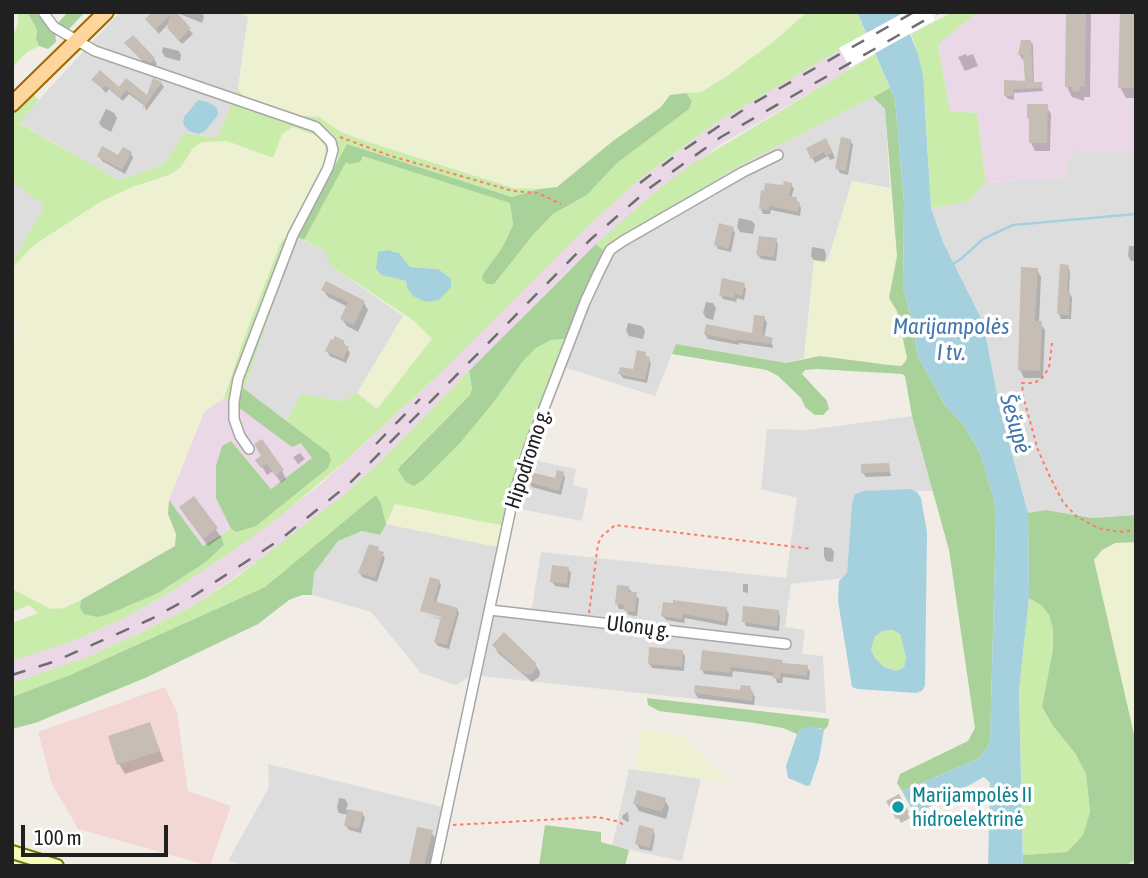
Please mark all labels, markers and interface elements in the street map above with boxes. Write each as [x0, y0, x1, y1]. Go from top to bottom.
water label: Marijampolės I tv. [893, 313, 1009, 367]
water label: Šešupė [993, 391, 1037, 457]
street label: Hipodromo g. [500, 406, 556, 512]
street label: Ulonų g. [605, 611, 671, 643]
place label: Marijampolės II hidroelektrinė [912, 782, 1032, 832]
marker: Marijampolės II hidroelektrinė [890, 799, 906, 815]
scale bar [24, 812, 172, 856]
text: 100 m [34, 825, 82, 849]

